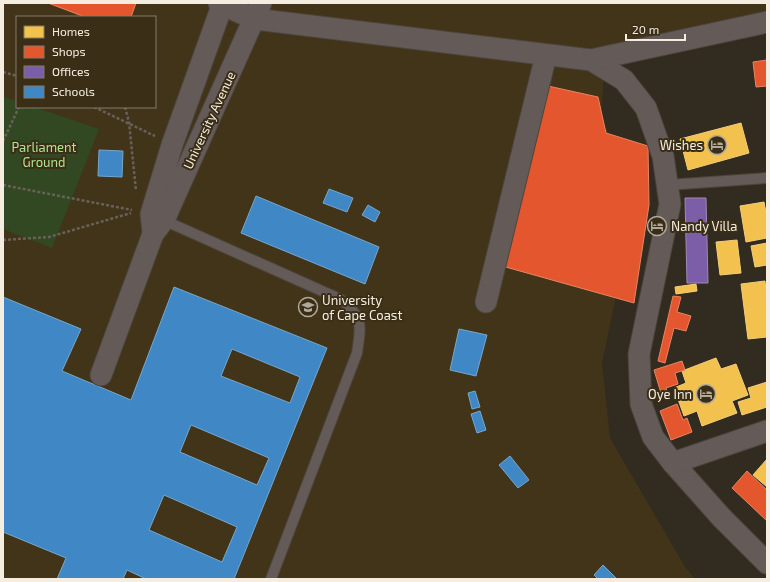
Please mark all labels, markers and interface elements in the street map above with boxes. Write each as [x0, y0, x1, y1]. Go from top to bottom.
legend [16, 16, 156, 108]
scale bar [626, 16, 685, 42]
text: 20 m [632, 22, 659, 36]
text: Homes [52, 24, 90, 38]
text: Shops [52, 44, 86, 58]
text: Offices [52, 64, 89, 78]
street label: University Avenue [179, 69, 239, 171]
text: Schools [52, 84, 95, 98]
hotel icon: Wishes [706, 134, 728, 156]
place label: Wishes [660, 137, 703, 153]
park label: Parliament Ground [11, 139, 77, 170]
hotel icon: Nandy Villa [646, 215, 668, 237]
place label: Nandy Villa [671, 218, 737, 234]
place label: University of Cape Coast [322, 292, 402, 323]
school or university icon: University of Cape Coast [297, 296, 319, 318]
hotel icon: Oye Inn [695, 383, 717, 405]
place label: Oye Inn [648, 386, 692, 402]

